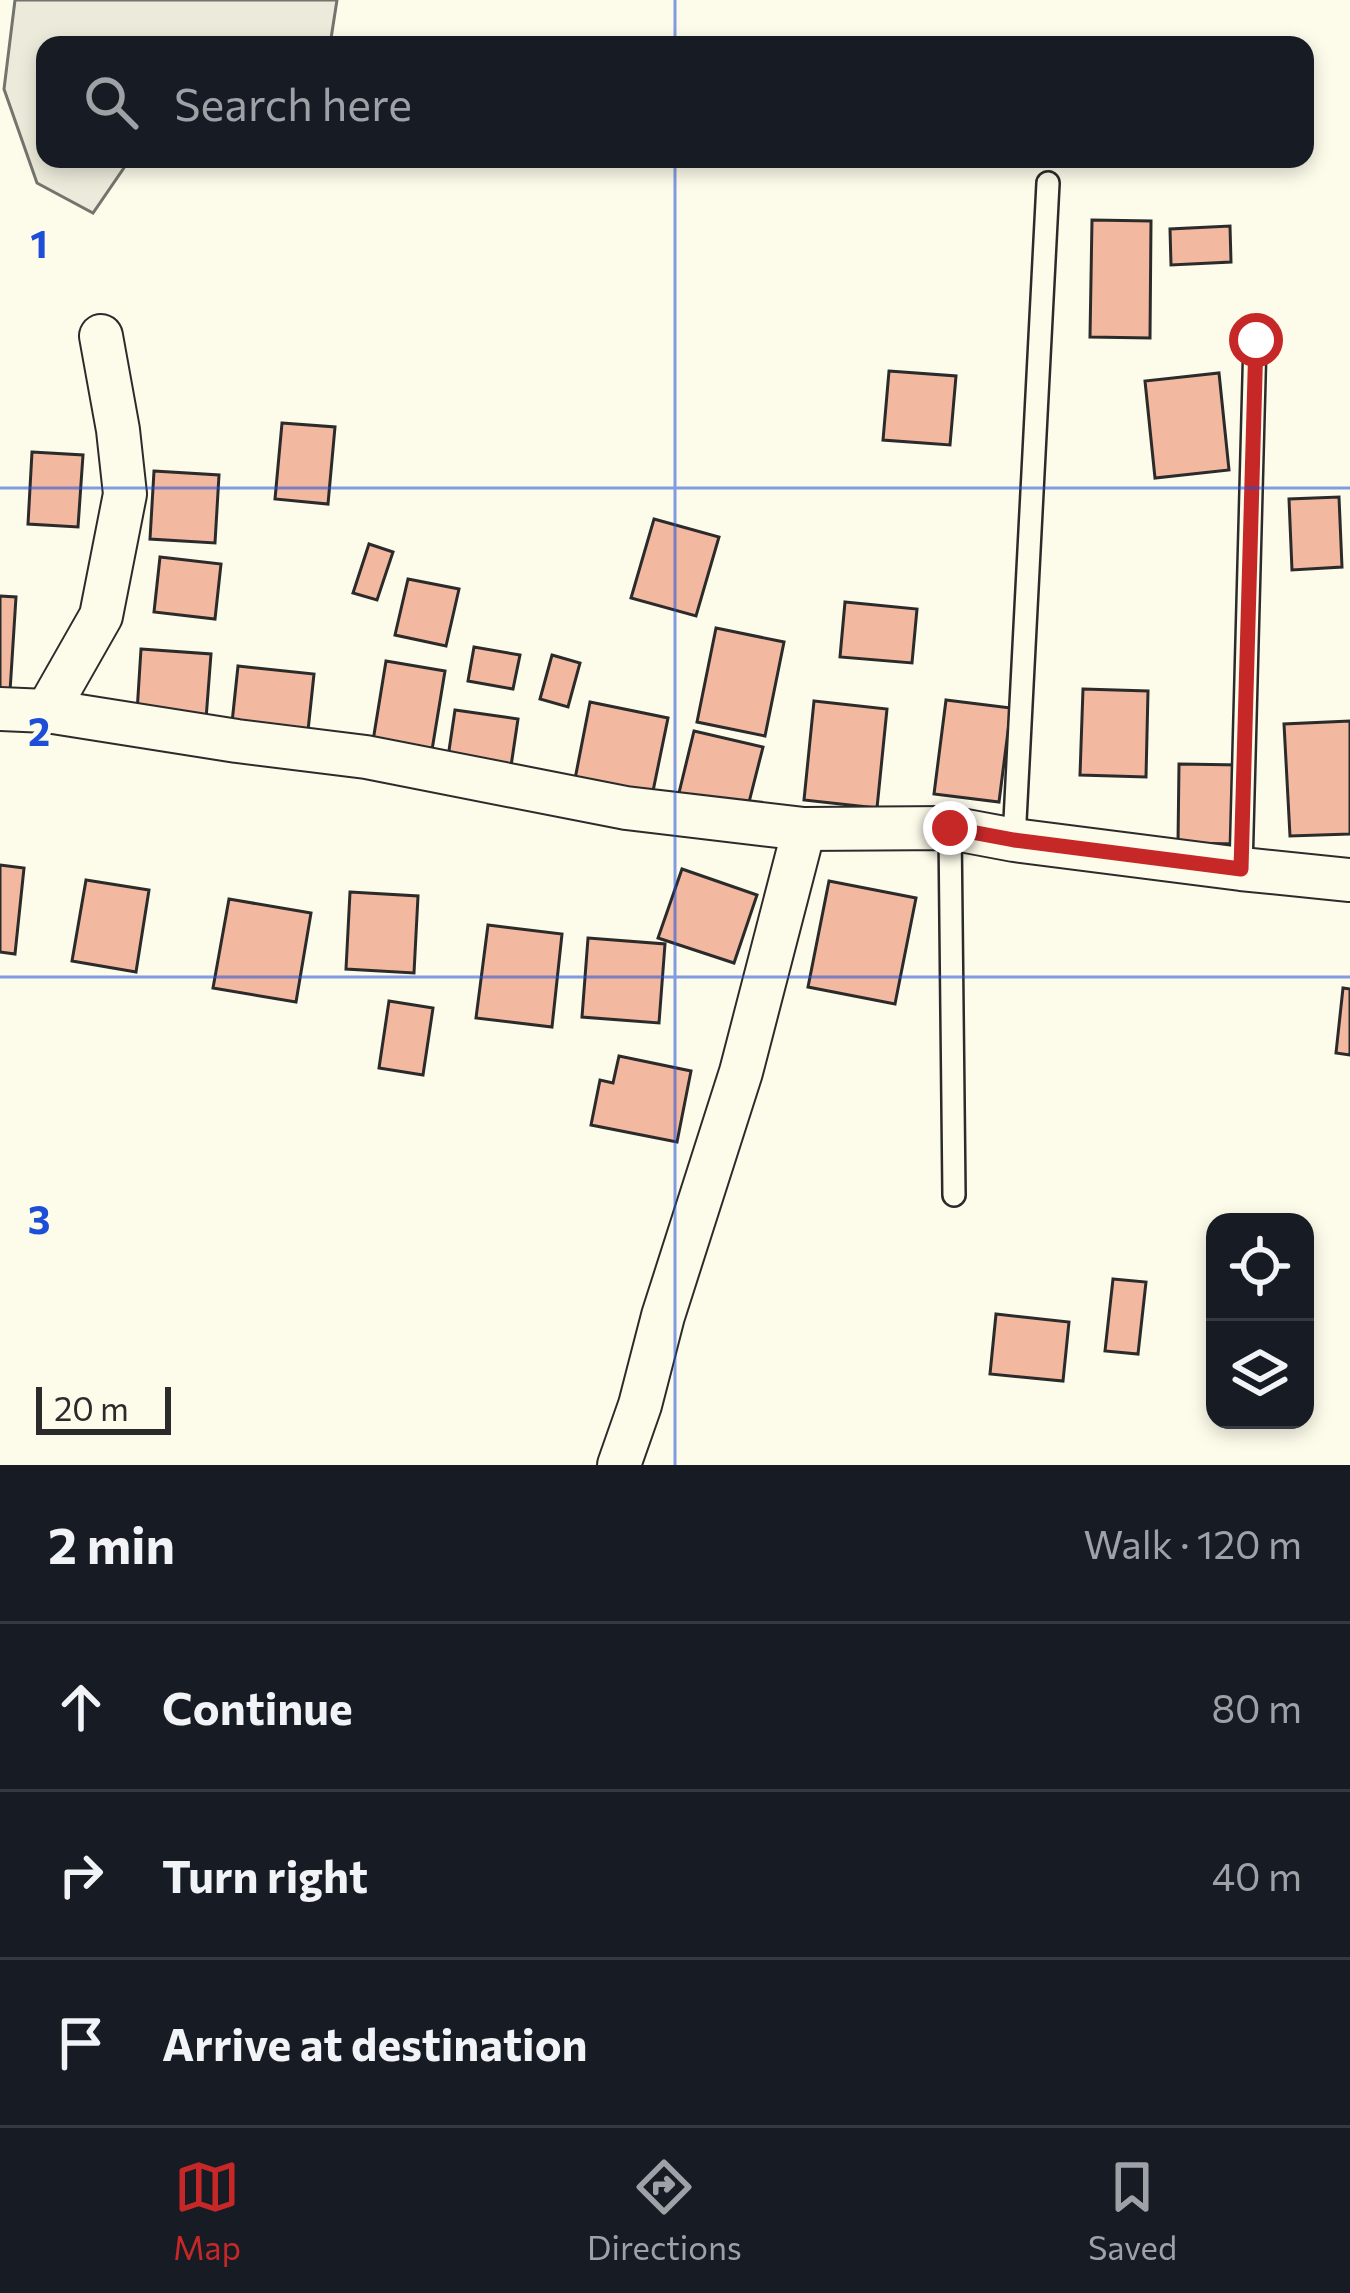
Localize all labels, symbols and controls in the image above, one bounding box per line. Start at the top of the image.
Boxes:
search box [36,36,1314,168]
icon: search [78,69,144,135]
text: Search here [174,75,412,130]
text: 1 [30,218,48,266]
route start [1229,313,1283,367]
text: 2 [28,706,50,754]
route end [923,801,977,855]
text: 3 [28,1194,50,1242]
map controls [1206,1213,1314,1429]
button: locate [1206,1213,1314,1321]
button: layers [1206,1321,1314,1429]
scale bar [36,1381,171,1434]
text: 20 m [54,1387,129,1428]
text: 2 min [48,1512,175,1575]
text: Walk · 120 m [1084,1519,1302,1567]
icon: ahead [48,1674,114,1740]
text: Continue [162,1679,353,1734]
text: 80 m [1211,1683,1302,1731]
icon: right [48,1842,114,1908]
text: Turn right [162,1847,368,1902]
text: 40 m [1212,1851,1302,1899]
icon: arrive [48,2010,114,2076]
text: Arrive at destination [162,2015,588,2070]
tab: Map [173,2154,241,2267]
tab: Directions [587,2154,742,2267]
tab: Saved [1088,2154,1177,2267]

